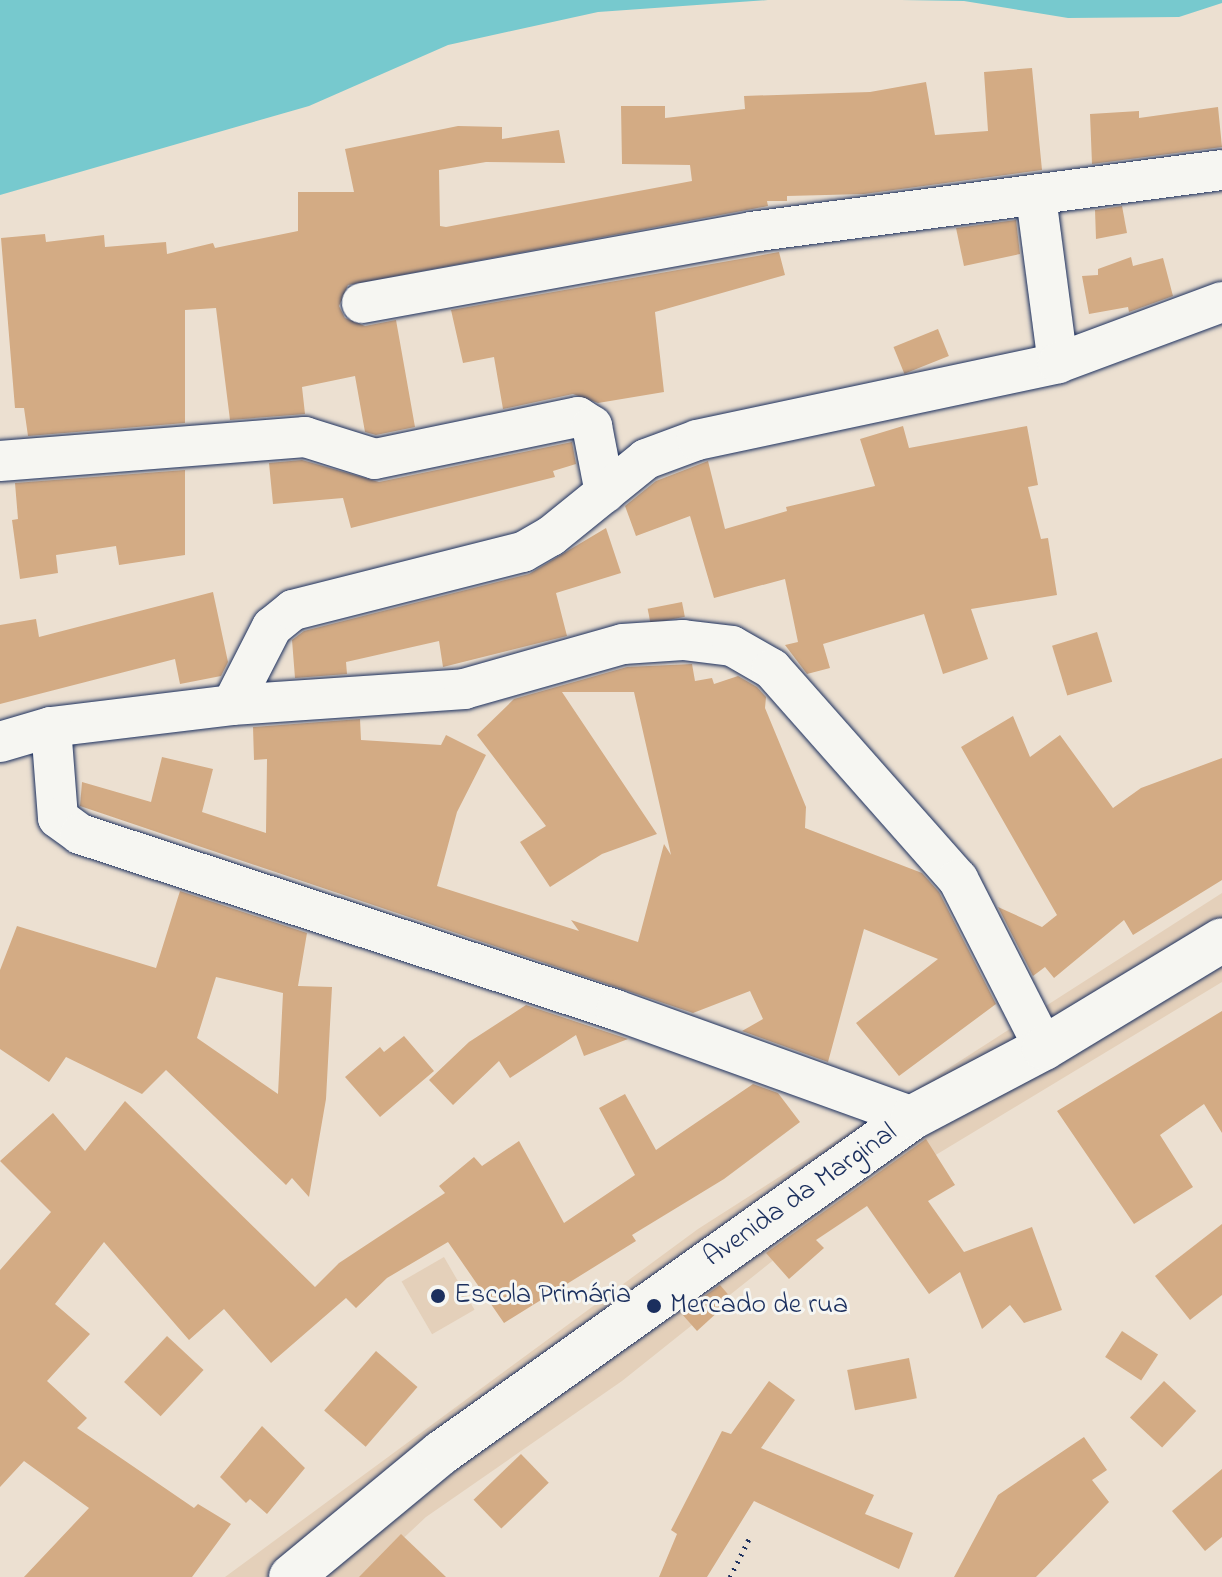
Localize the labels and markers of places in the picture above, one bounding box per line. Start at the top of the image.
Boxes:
place label: Escola Primária [454,1279,631,1313]
marker: Escola Primária [429,1287,447,1305]
place label: Mercado de rua [670,1289,848,1323]
marker: Mercado de rua [645,1297,663,1315]

